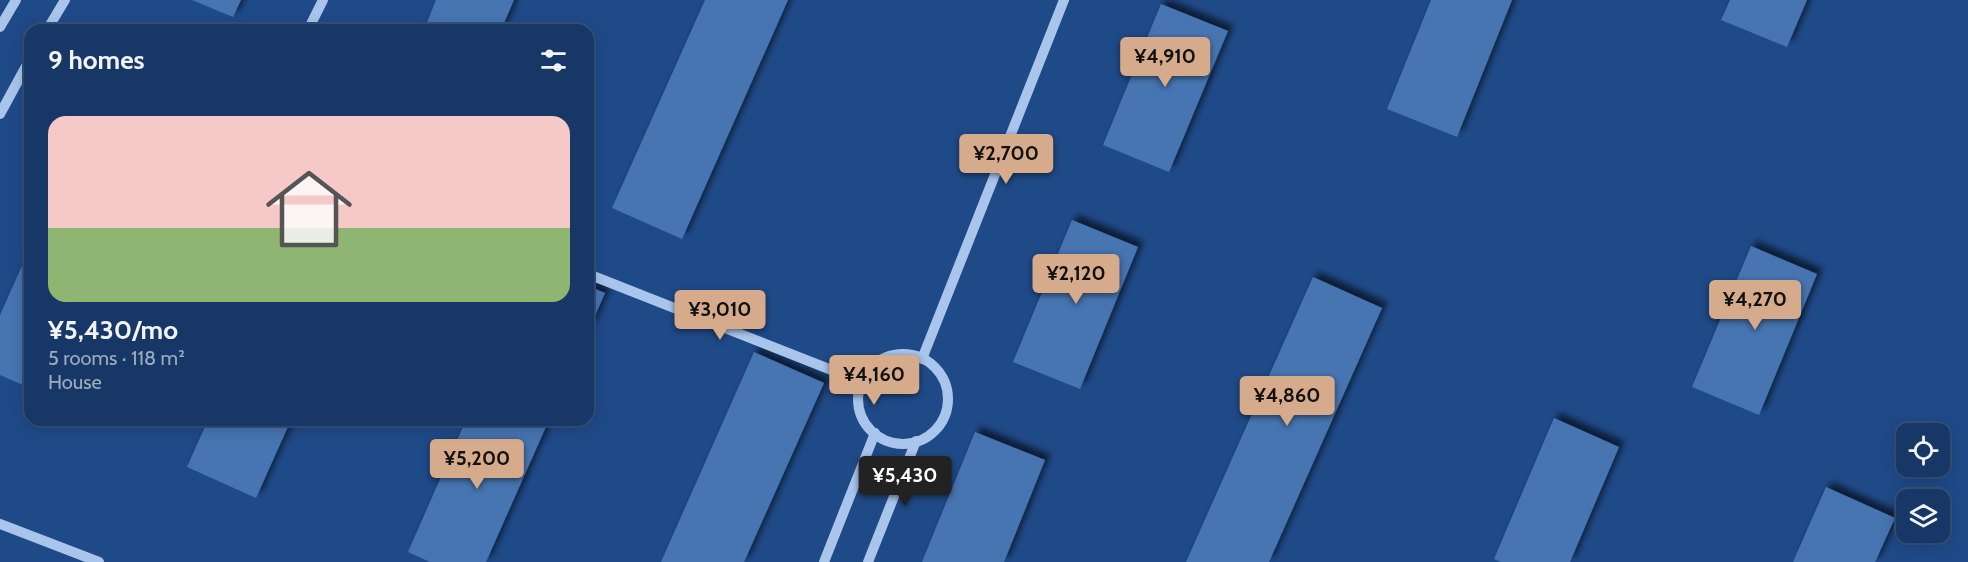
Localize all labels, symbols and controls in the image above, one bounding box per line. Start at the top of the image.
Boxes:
pin: ¥4,910 [1116,37,1214,88]
text: 9 homes [48,44,145,76]
icon: filters [537,44,570,77]
text: ¥4,910 [1134,44,1196,68]
pin: ¥2,700 [957,134,1055,185]
text: ¥2,700 [973,141,1039,165]
icon: home [255,155,363,263]
pin: ¥2,120 [1027,254,1125,305]
text: ¥2,120 [1046,261,1106,285]
pin: ¥4,270 [1706,280,1804,331]
text: ¥4,270 [1723,287,1787,311]
pin: ¥3,010 [671,290,769,341]
text: ¥3,010 [689,297,751,321]
text: ¥5,430/mo [48,314,178,346]
text: 5 rooms · 118 m² [48,346,185,370]
pin: ¥4,160 [825,355,923,406]
text: ¥4,160 [843,362,905,386]
text: House [48,370,102,394]
pin: ¥4,860 [1238,376,1336,427]
text: ¥4,860 [1254,383,1320,407]
map controls [1896,423,1950,543]
button: locate [1896,423,1950,477]
pin: ¥5,200 [428,439,526,490]
text: ¥5,200 [444,446,510,470]
pin: ¥5,430 [856,456,954,507]
text: ¥5,430 [873,463,937,487]
button: layers [1896,489,1950,543]

